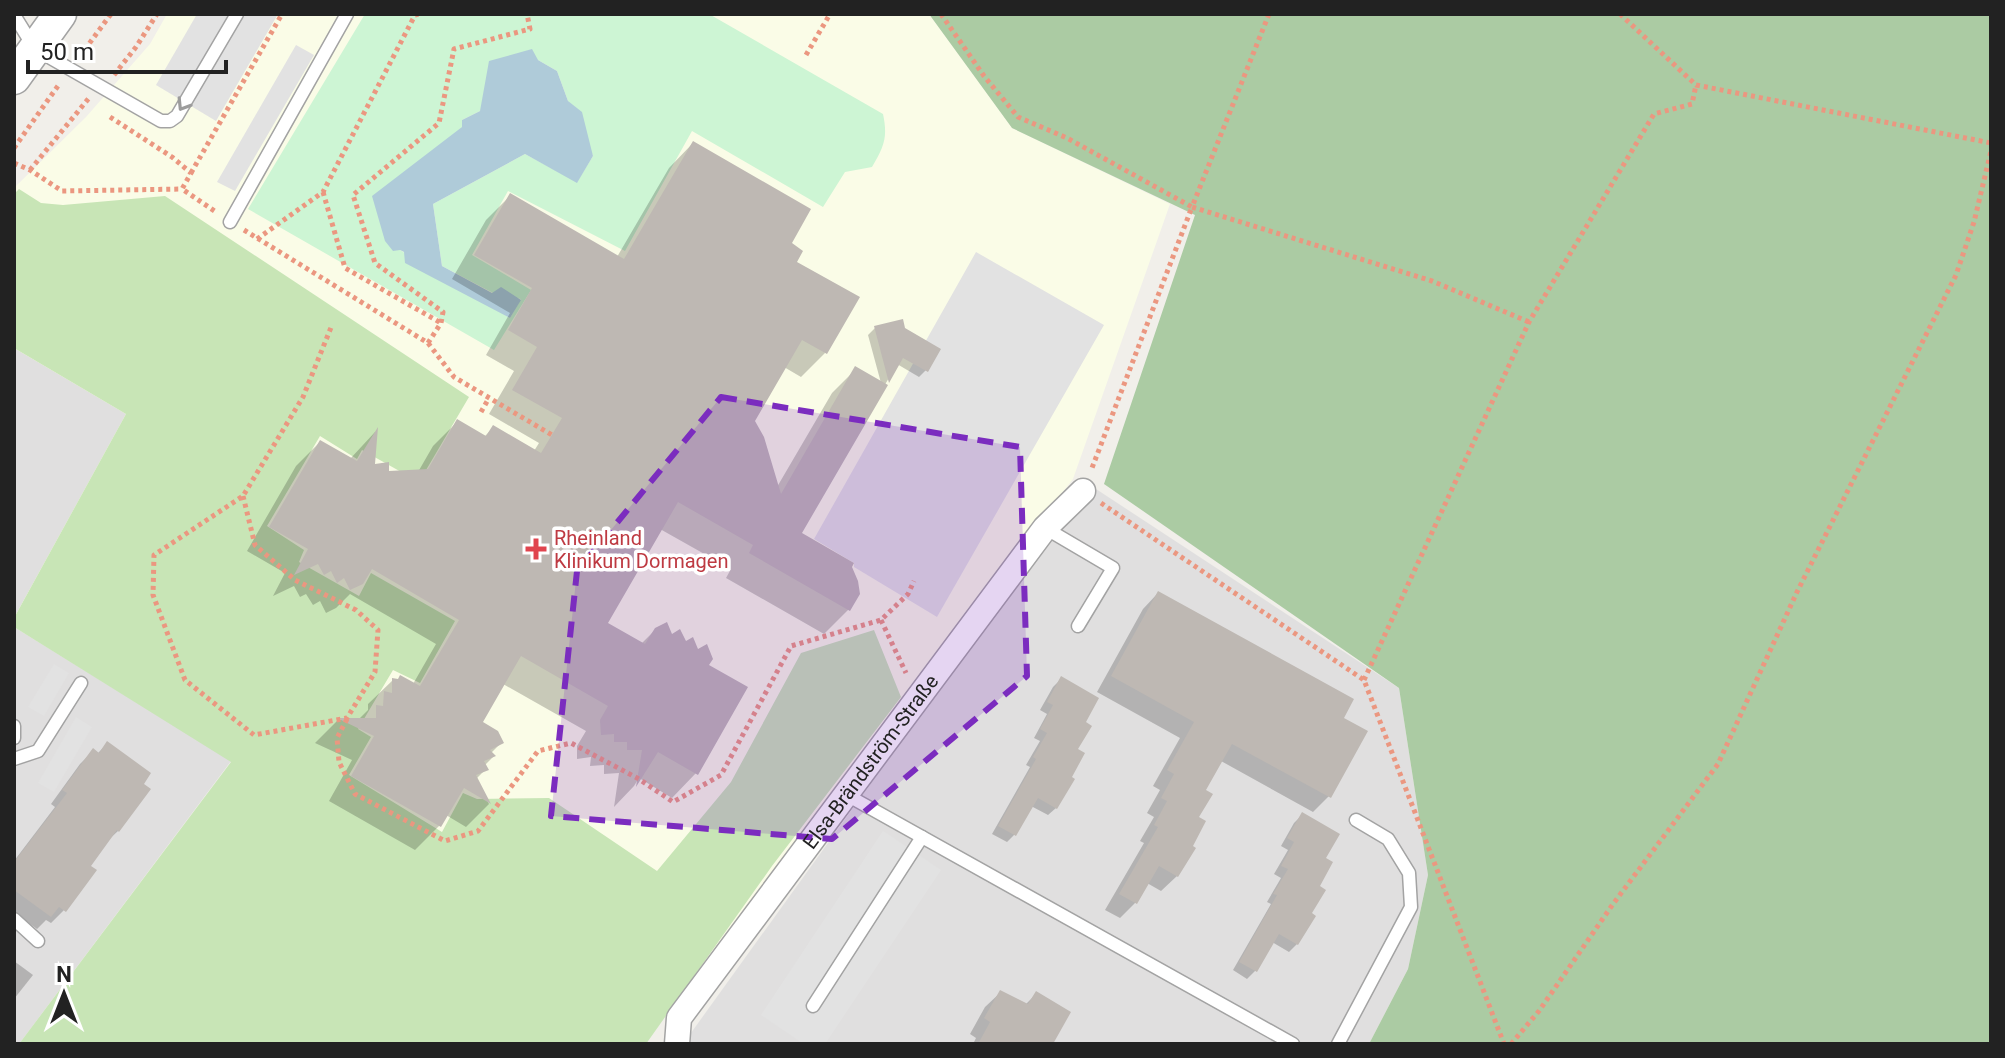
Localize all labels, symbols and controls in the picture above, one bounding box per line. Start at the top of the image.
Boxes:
scale bar [28,24,226,74]
text: 50 m [40,38,94,66]
one-way arrow [177,96,193,111]
place label: Rheinland Klinikum Dormagen [554,526,728,573]
marker: Rheinland Klinikum Dormagen [525,538,547,560]
street label: Elsa-Brändström-Straße [798,670,943,853]
north arrow [24,954,104,1034]
text: N [56,962,72,987]

